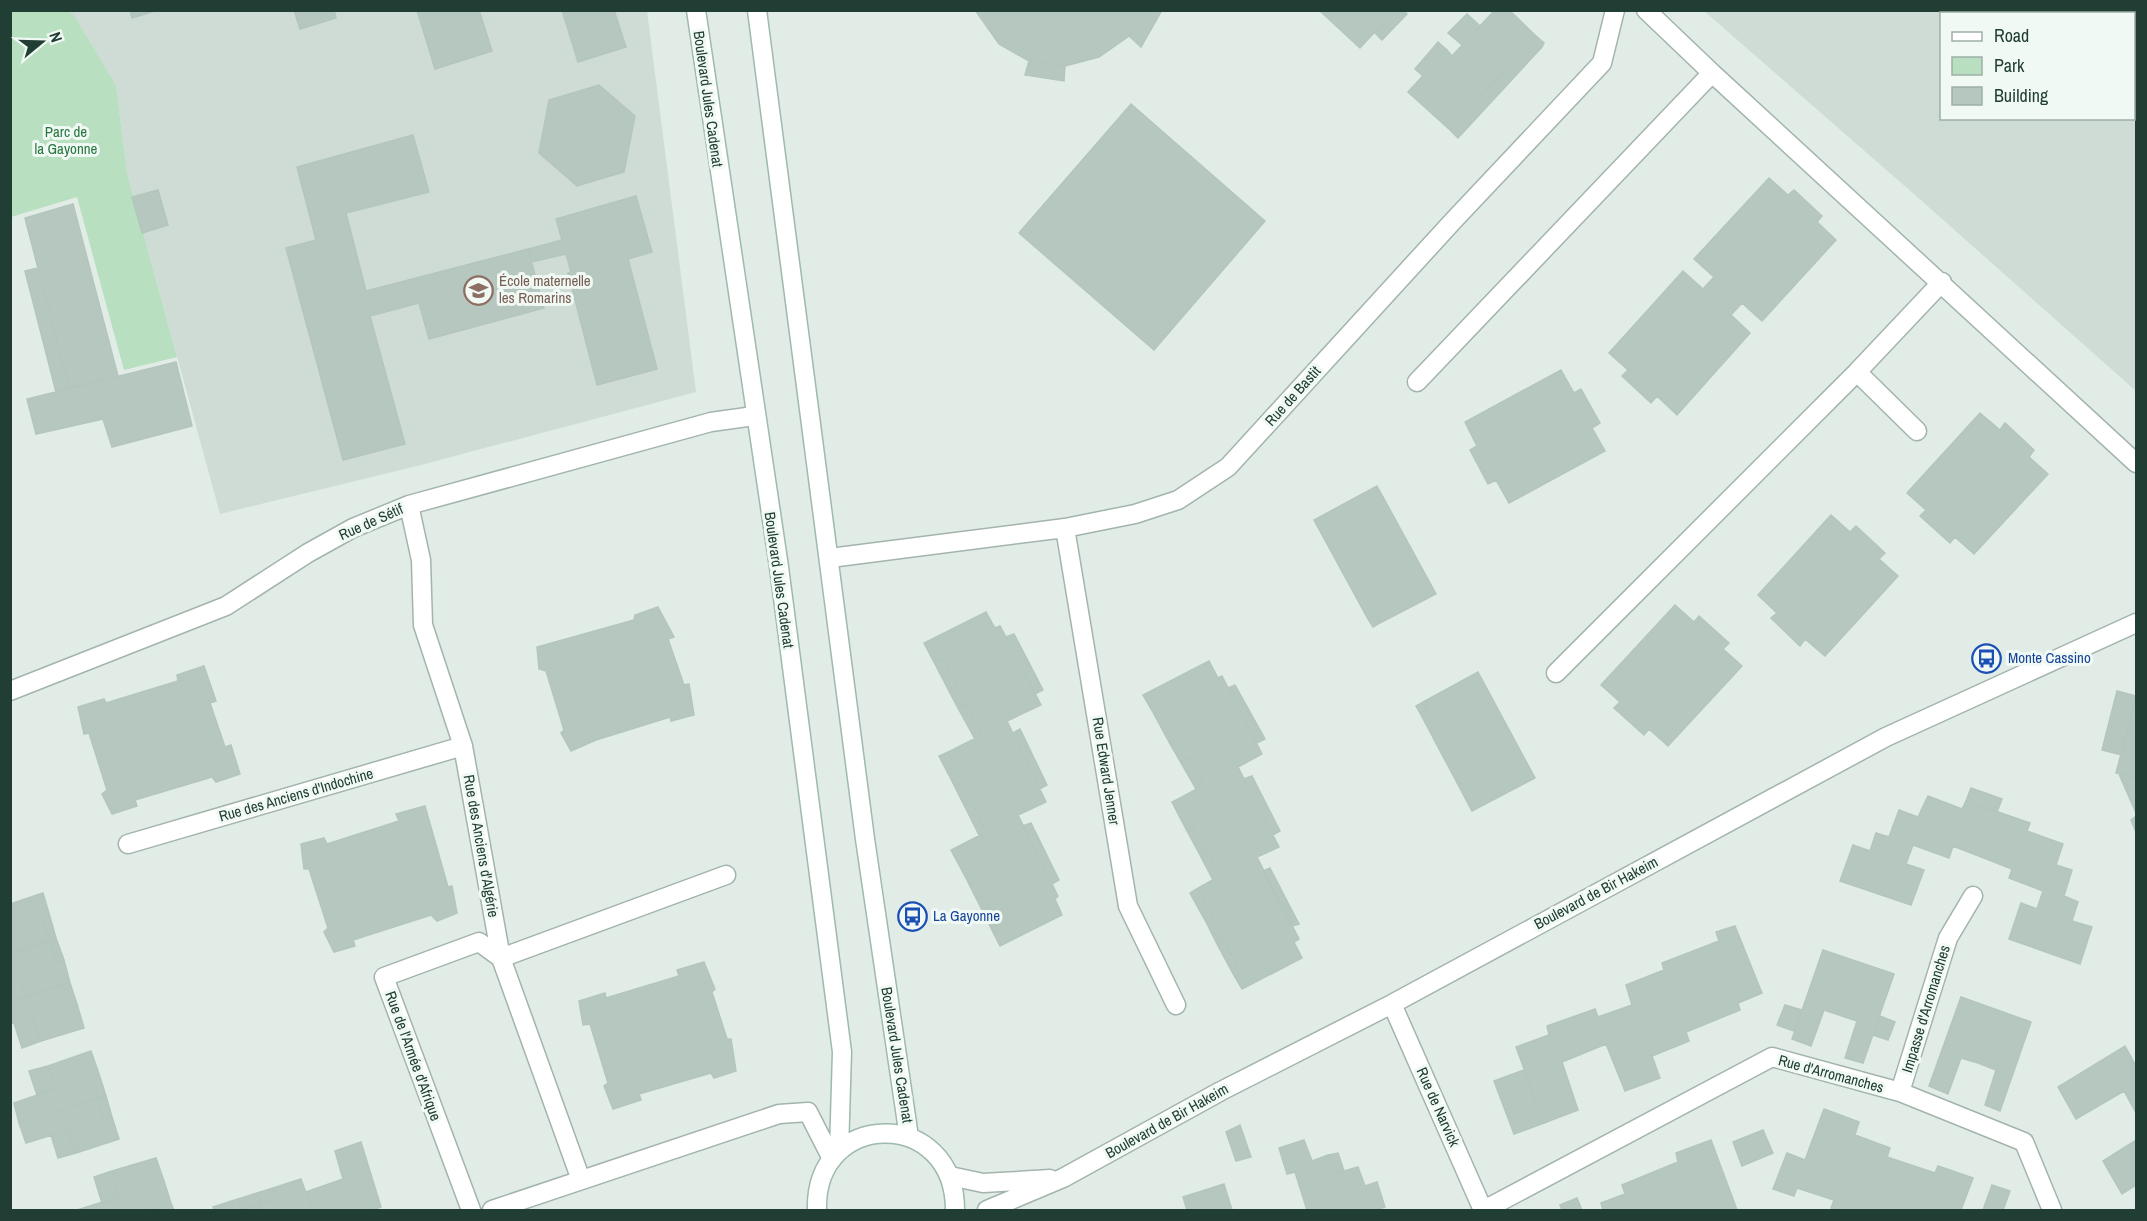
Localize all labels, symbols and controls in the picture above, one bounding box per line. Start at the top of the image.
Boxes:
north arrow [12,12,72,72]
legend [1940,12,2135,120]
text: Road [1994,23,2029,48]
text: N [44,29,68,45]
street label: Boulevard Jules Cadenat [689,29,729,169]
text: Park [1994,53,2025,78]
text: Building [1994,83,2049,108]
park label: Parc de la Gayonne [35,121,98,159]
place label: École maternelle les Romarins [499,270,591,308]
school or university icon: École maternelle les Romarins [462,274,494,306]
street label: Rue de Bastit [1260,361,1326,430]
street label: Rue de Sétif [335,498,407,545]
street label: Boulevard Jules Cadenat [760,510,800,650]
bus stop icon: Monte Cassino [1971,642,2003,674]
place label: Monte Cassino [2008,647,2091,668]
street label: Rue Edward Jenner [1088,716,1125,826]
street label: Rue des Anciens d'Indochine [216,762,376,827]
street label: Rue des Anciens d'Algérie [459,773,504,919]
street label: Boulevard de Bir Hakeim [1530,851,1661,934]
bus stop icon: La Gayonne [896,900,928,932]
place label: La Gayonne [933,905,1000,926]
street label: Impasse d'Arromanches [1896,943,1955,1075]
street label: Boulevard Jules Cadenat [876,985,919,1125]
street label: Rue de l'Armée d'Afrique [380,988,447,1124]
street label: Rue d'Arromanches [1776,1049,1886,1098]
street label: Rue de Narvick [1412,1064,1466,1151]
street label: Boulevard de Bir Hakeim [1102,1078,1232,1163]

